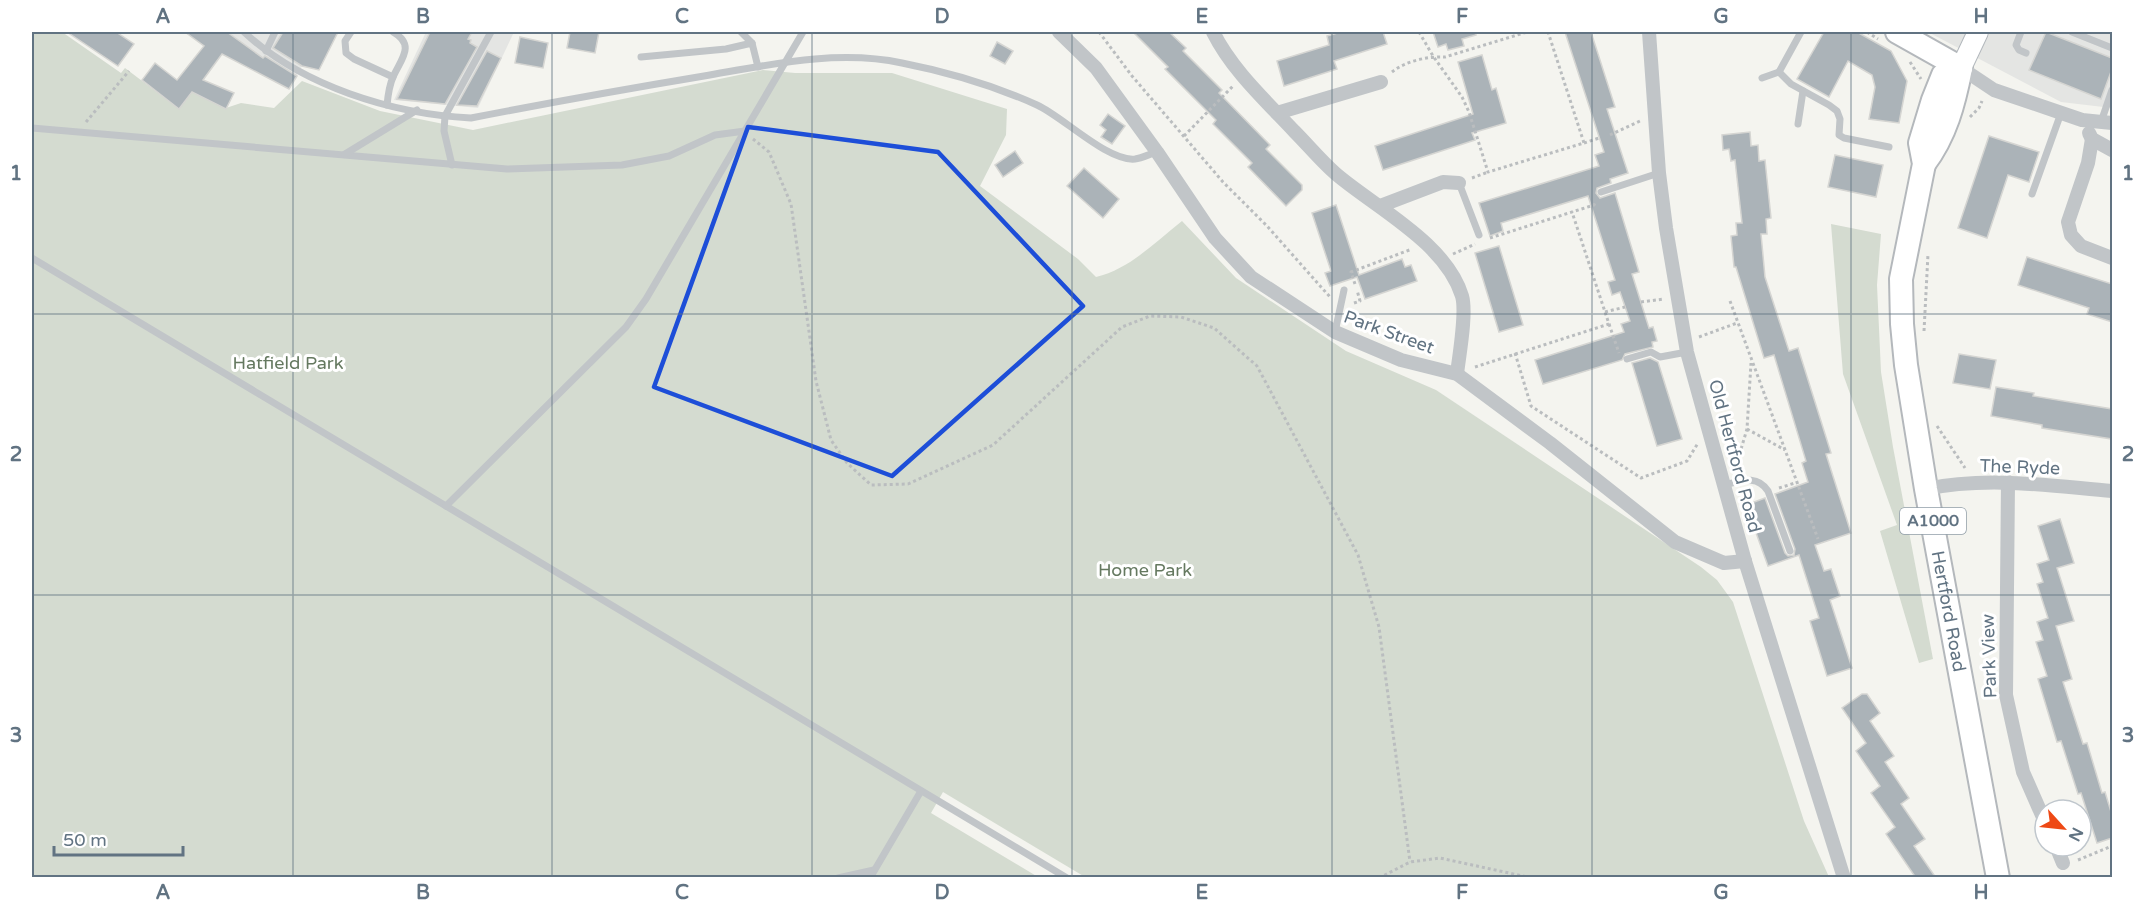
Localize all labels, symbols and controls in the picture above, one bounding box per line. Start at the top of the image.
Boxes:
text: A [156,5,171,29]
text: B [416,5,430,29]
text: C [675,5,689,29]
text: D [934,5,950,29]
text: E [1196,5,1209,29]
text: F [1456,5,1468,29]
text: G [1713,5,1729,29]
text: H [1973,5,1989,29]
text: 1 [10,162,22,186]
text: 1 [2122,162,2134,186]
street label: Park Street [1341,305,1437,359]
park label: Hatfield Park [233,352,344,374]
street label: Old Hertford Road [1704,377,1766,535]
text: 2 [10,443,22,467]
text: 2 [2122,443,2134,467]
street label: The Ryde [1979,455,2061,479]
road number: A1000 [1900,508,1966,534]
street label: Hertford Road [1927,549,1971,674]
park label: Home Park [1098,559,1192,581]
street label: Park View [1977,614,2001,698]
text: 3 [10,724,22,748]
text: 3 [2122,724,2134,748]
north arrow [2033,798,2093,858]
scale bar [54,819,183,857]
text: N [2064,824,2087,845]
text: 50 m [63,829,107,851]
text: A [156,881,171,905]
text: B [416,881,430,905]
text: C [675,881,689,905]
text: D [934,881,950,905]
text: E [1196,881,1209,905]
text: F [1456,881,1468,905]
text: G [1713,881,1729,905]
text: H [1973,881,1989,905]

